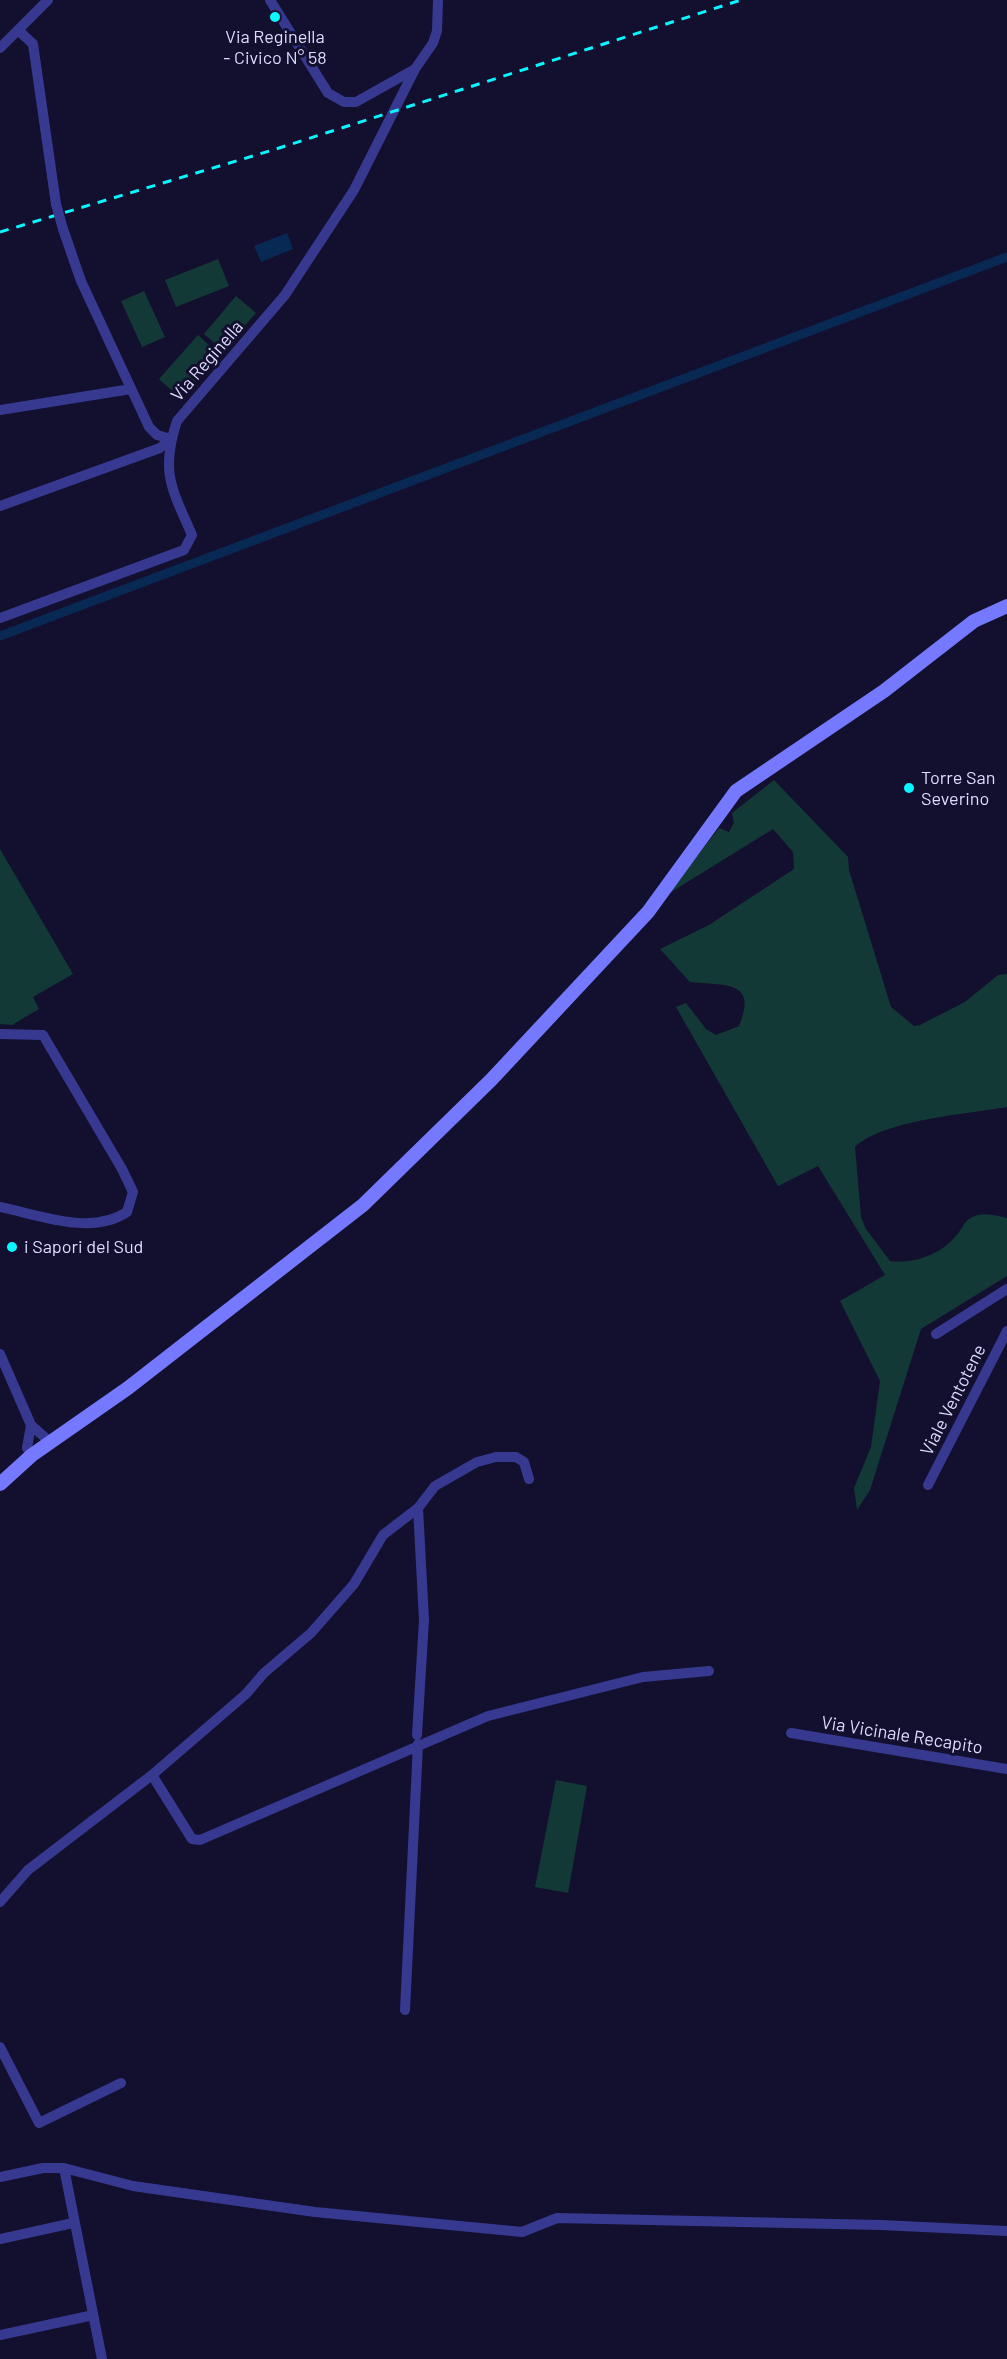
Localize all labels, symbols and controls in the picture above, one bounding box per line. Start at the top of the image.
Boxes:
marker: Via Reginella - Civico N° 58 [268,10,282,24]
place label: Via Reginella - Civico N° 58 [223,26,327,68]
street label: Via Reginella [166,316,248,406]
place label: Torre San Severino [921,767,995,810]
marker: Torre San Severino [902,781,916,795]
place label: i Sapori del Sud [24,1236,143,1258]
marker: i Sapori del Sud [5,1240,19,1254]
street label: Viale Ventotene [916,1341,990,1459]
street label: Via Vicinale Recapito [820,1712,984,1758]

